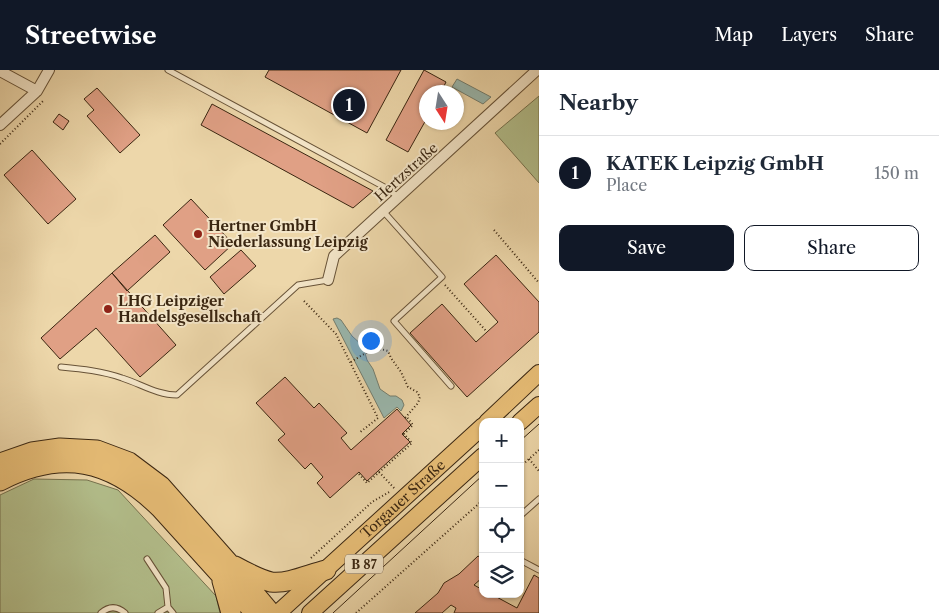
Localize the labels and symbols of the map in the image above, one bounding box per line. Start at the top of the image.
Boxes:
north arrow [419,85,464,130]
pin: 1 [333,86,365,124]
street label: Hertzstraße [371,139,442,205]
place label: Hertner GmbH Niederlassung Leipzig [208,217,369,251]
marker: Hertner GmbH Niederlassung Leipzig [192,228,204,240]
place label: LHG Leipziger Handelsgesellschaft [118,292,263,326]
marker: LHG Leipziger Handelsgesellschaft [102,303,114,315]
your location [358,328,384,354]
street label: Torgauer Straße [357,456,449,542]
road number: B 87 [345,554,383,574]

